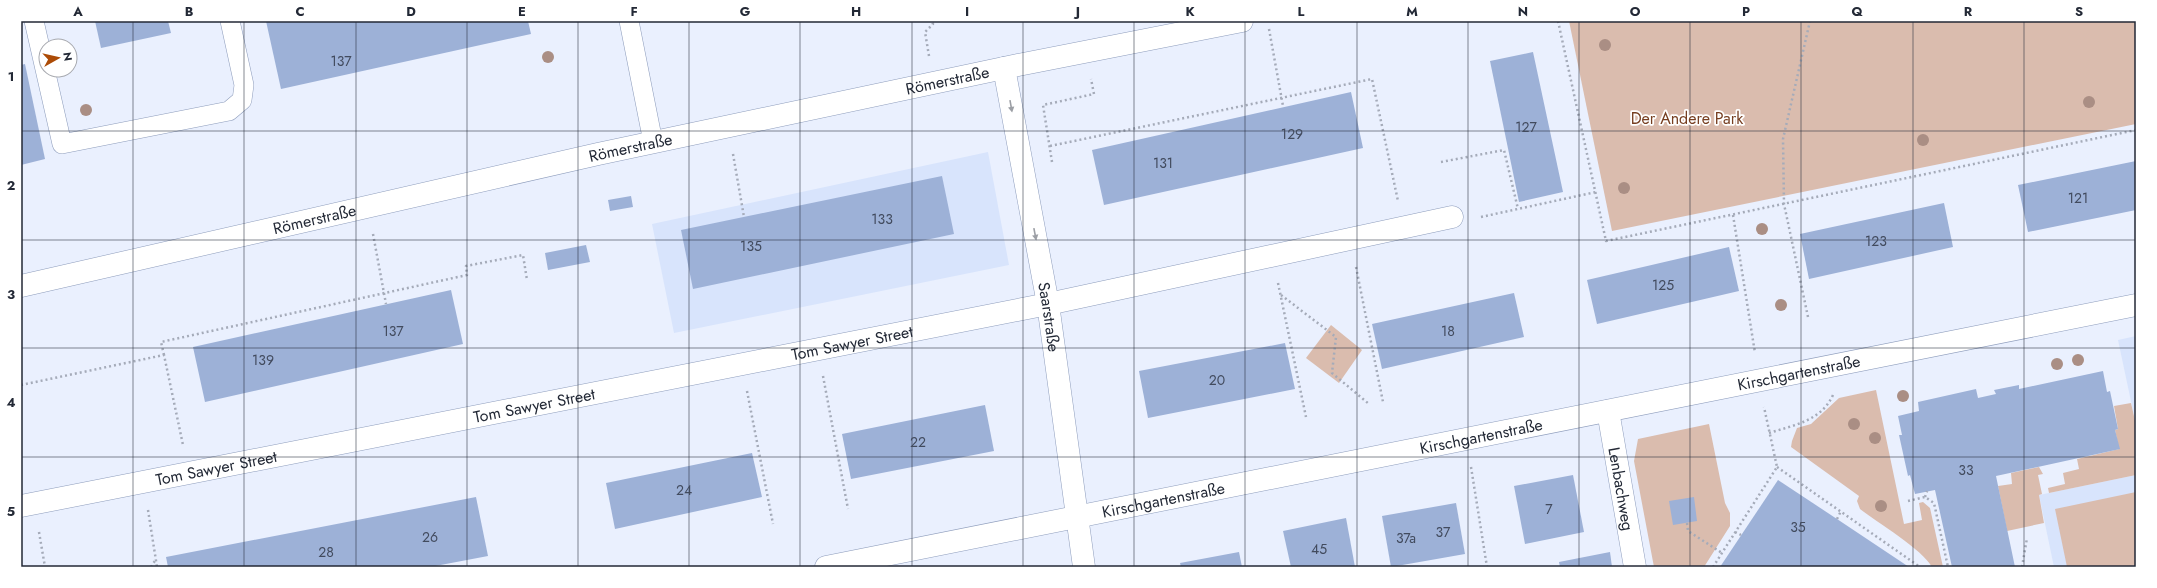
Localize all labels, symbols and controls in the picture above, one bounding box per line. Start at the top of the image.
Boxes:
text: A [72,2,83,21]
text: B [185,2,194,21]
text: C [295,2,305,21]
text: D [406,2,416,21]
text: E [518,2,526,21]
text: F [630,2,638,21]
text: G [740,2,751,21]
text: H [851,2,861,21]
text: I [965,2,969,21]
text: J [1073,2,1080,21]
text: K [1185,2,1195,21]
text: L [1298,2,1305,21]
text: M [1406,2,1418,21]
text: N [1518,2,1528,21]
text: O [1630,2,1641,21]
text: P [1742,2,1750,21]
text: Q [1851,2,1863,21]
text: R [1964,2,1973,21]
text: S [2075,2,2083,21]
north arrow [38,38,78,78]
text: N [59,51,76,62]
house number: 137 [330,51,352,71]
street label: Römerstraße [904,60,991,100]
text: 1 [8,67,14,86]
one-way arrow [1009,100,1015,113]
park label: Der Andere Park [1631,107,1744,130]
house number: 127 [1515,117,1537,137]
house number: 129 [1281,124,1303,144]
street label: Römerstraße [586,128,674,168]
house number: 131 [1153,153,1173,173]
text: 2 [7,176,15,195]
house number: 121 [2068,188,2088,208]
street label: Römerstraße [271,199,358,240]
house number: 133 [871,209,893,229]
one-way arrow [1032,228,1038,240]
house number: 123 [1865,231,1887,251]
house number: 135 [740,236,762,256]
house number: 125 [1652,275,1674,295]
street label: Saarstraße [1032,280,1065,353]
text: 3 [7,285,15,304]
street label: Tom Sawyer Street [789,320,915,366]
house number: 137 [382,321,404,341]
house number: 18 [1441,321,1455,341]
street label: Kirschgartenstraße [1735,349,1862,396]
house number: 139 [252,350,274,370]
house number: 20 [1209,370,1225,390]
street label: Tom Sawyer Street [472,382,597,429]
text: 4 [6,393,16,412]
street label: Kirschgartenstraße [1418,413,1545,460]
house number: 22 [910,432,926,452]
street label: Tom Sawyer Street [154,445,279,491]
street label: Lenbachweg [1602,445,1640,533]
house number: 33 [1958,460,1974,480]
street label: Kirschgartenstraße [1100,477,1227,524]
house number: 24 [676,480,692,500]
house number: 7 [1545,499,1553,519]
text: 5 [7,502,15,521]
house number: 35 [1790,517,1806,537]
house number: 37 [1436,522,1451,542]
house number: 26 [422,527,438,547]
house number: 37a [1396,528,1416,548]
house number: 45 [1311,539,1327,559]
house number: 28 [318,542,334,562]

